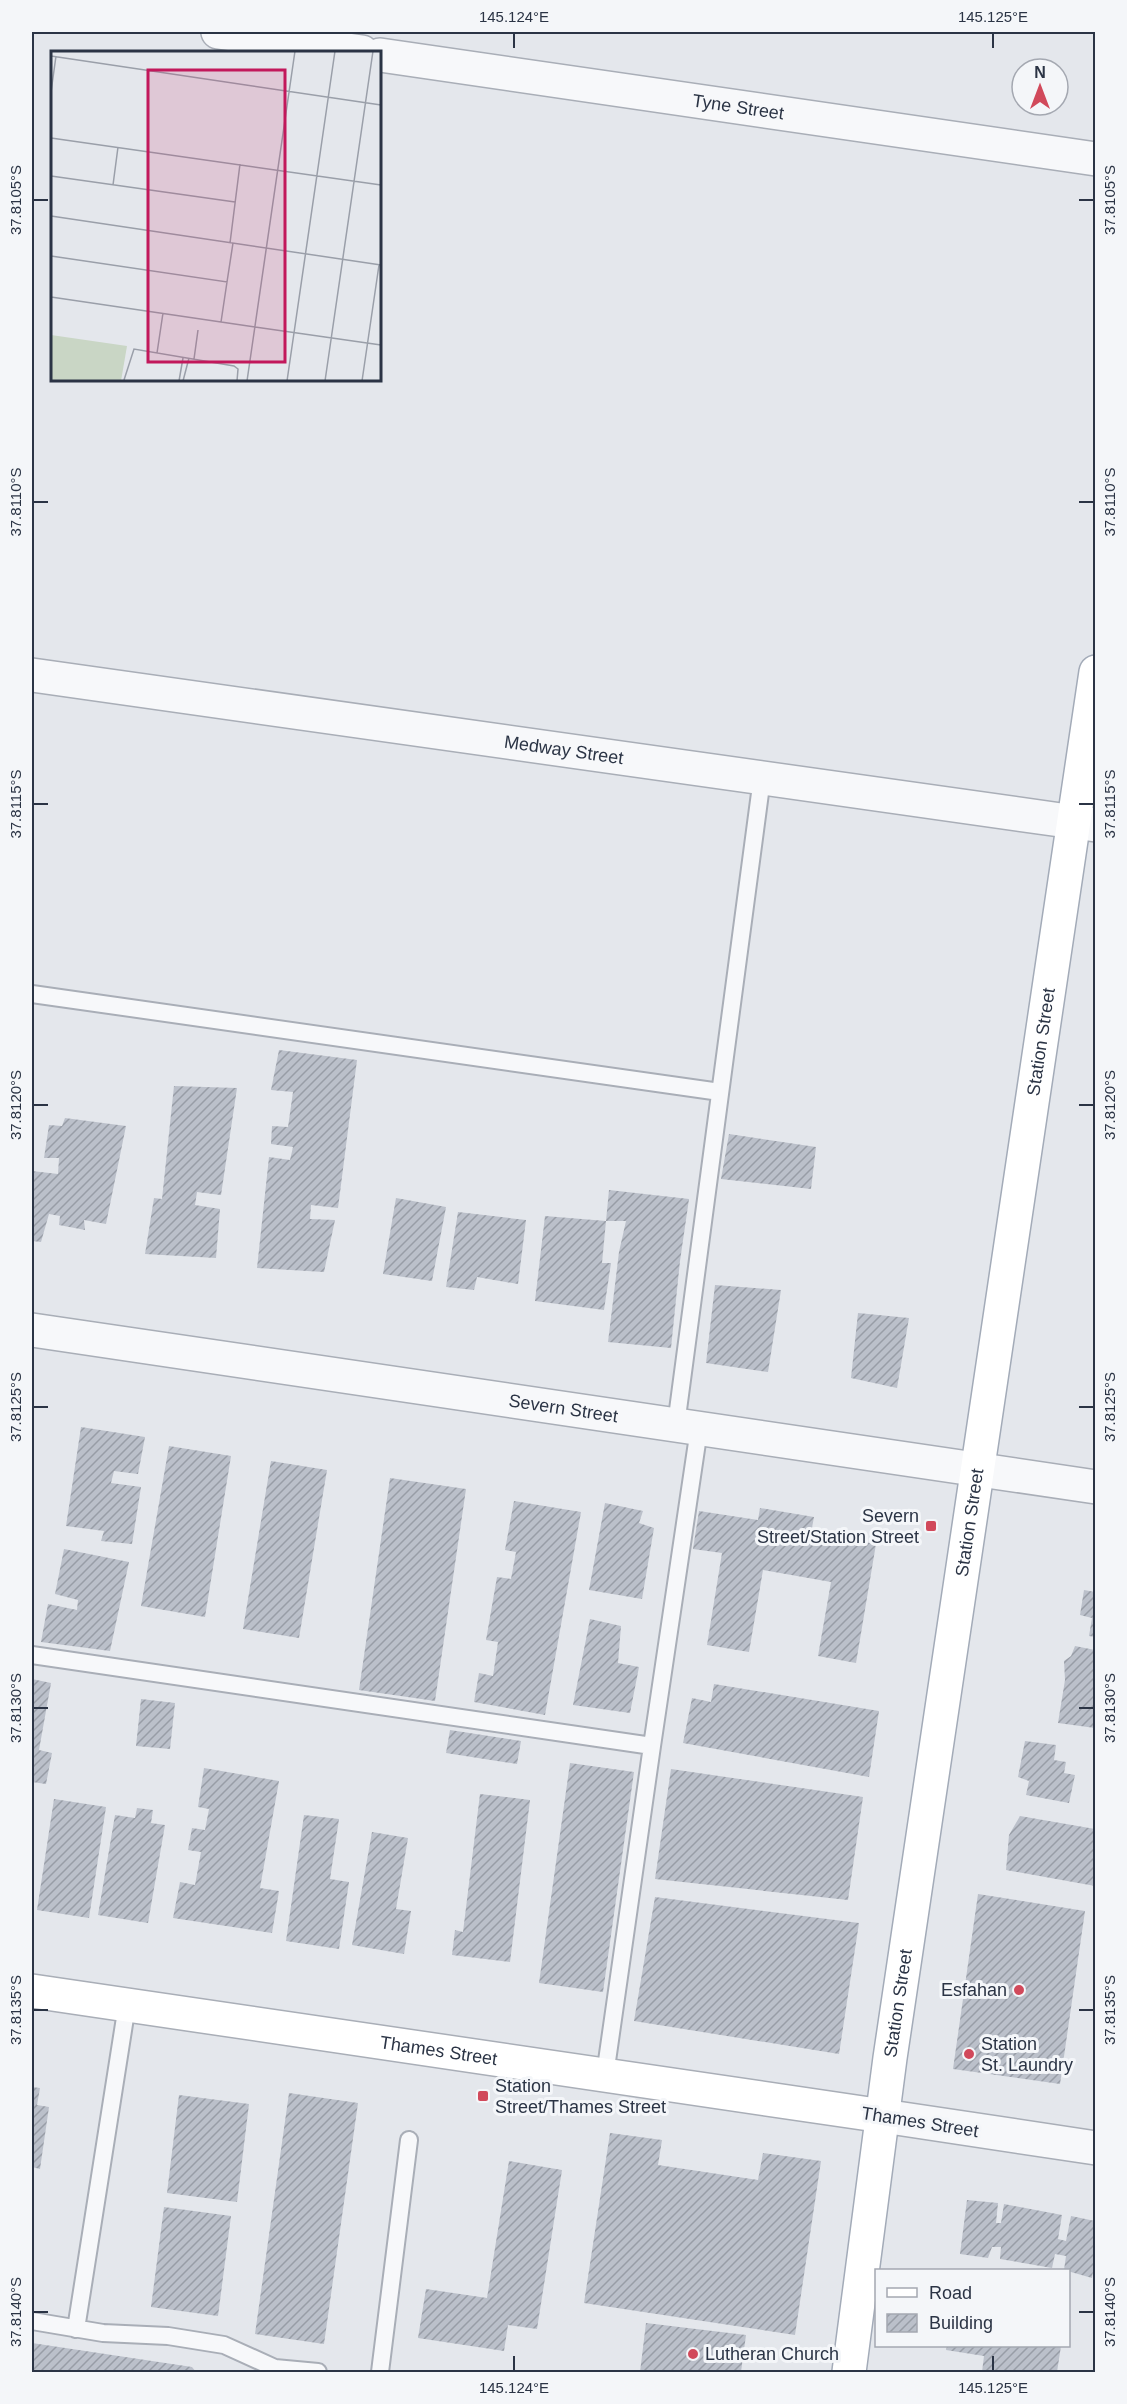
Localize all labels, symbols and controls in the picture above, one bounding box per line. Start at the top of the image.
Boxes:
text: 145.124°E [479,8,549,25]
text: 145.125°E [958,8,1028,25]
inset map [51,51,381,381]
north arrow [1010,57,1070,117]
text: N [1034,64,1046,81]
street label: Tyne Street [691,91,785,124]
text: 37.8105°S [7,165,24,235]
text: 37.8105°S [1101,165,1118,235]
text: 37.8110°S [7,467,24,537]
text: 37.8110°S [1101,467,1118,537]
street label: Medway Street [503,732,625,768]
text: 37.8115°S [7,769,24,839]
text: 37.8115°S [1101,769,1118,839]
street label: Station Street [1023,986,1059,1097]
text: 37.8120°S [7,1070,24,1140]
text: 37.8120°S [1101,1070,1118,1140]
text: 37.8125°S [7,1372,24,1442]
text: 37.8125°S [1101,1372,1118,1442]
street label: Severn Street [507,1390,619,1426]
street label: Station Street [952,1467,988,1578]
place label: Severn Street/Station Street [757,1506,919,1547]
marker: Severn Street/Station Street [924,1519,938,1533]
text: 37.8130°S [7,1673,24,1743]
text: 37.8130°S [1101,1673,1118,1743]
street label: Station Street [880,1948,916,2059]
text: 37.8135°S [7,1975,24,2045]
text: 37.8135°S [1101,1975,1118,2045]
place label: Esfahan [941,1980,1007,2000]
marker: Esfahan [1012,1983,1026,1997]
street label: Thames Street [379,2032,499,2069]
place label: Station St. Laundry [981,2034,1073,2075]
marker: Station St. Laundry [962,2047,976,2061]
place label: Station Street/Thames Street [495,2076,666,2117]
marker: Station Street/Thames Street [476,2089,490,2103]
street label: Thames Street [860,2103,980,2141]
legend [875,2269,1070,2347]
text: 37.8140°S [7,2277,24,2347]
text: 37.8140°S [1101,2277,1118,2347]
text: Road [929,2283,972,2303]
text: Building [929,2313,993,2333]
place label: Lutheran Church [705,2344,839,2364]
marker: Lutheran Church [686,2347,700,2361]
text: 145.124°E [479,2379,549,2396]
text: 145.125°E [958,2379,1028,2396]

